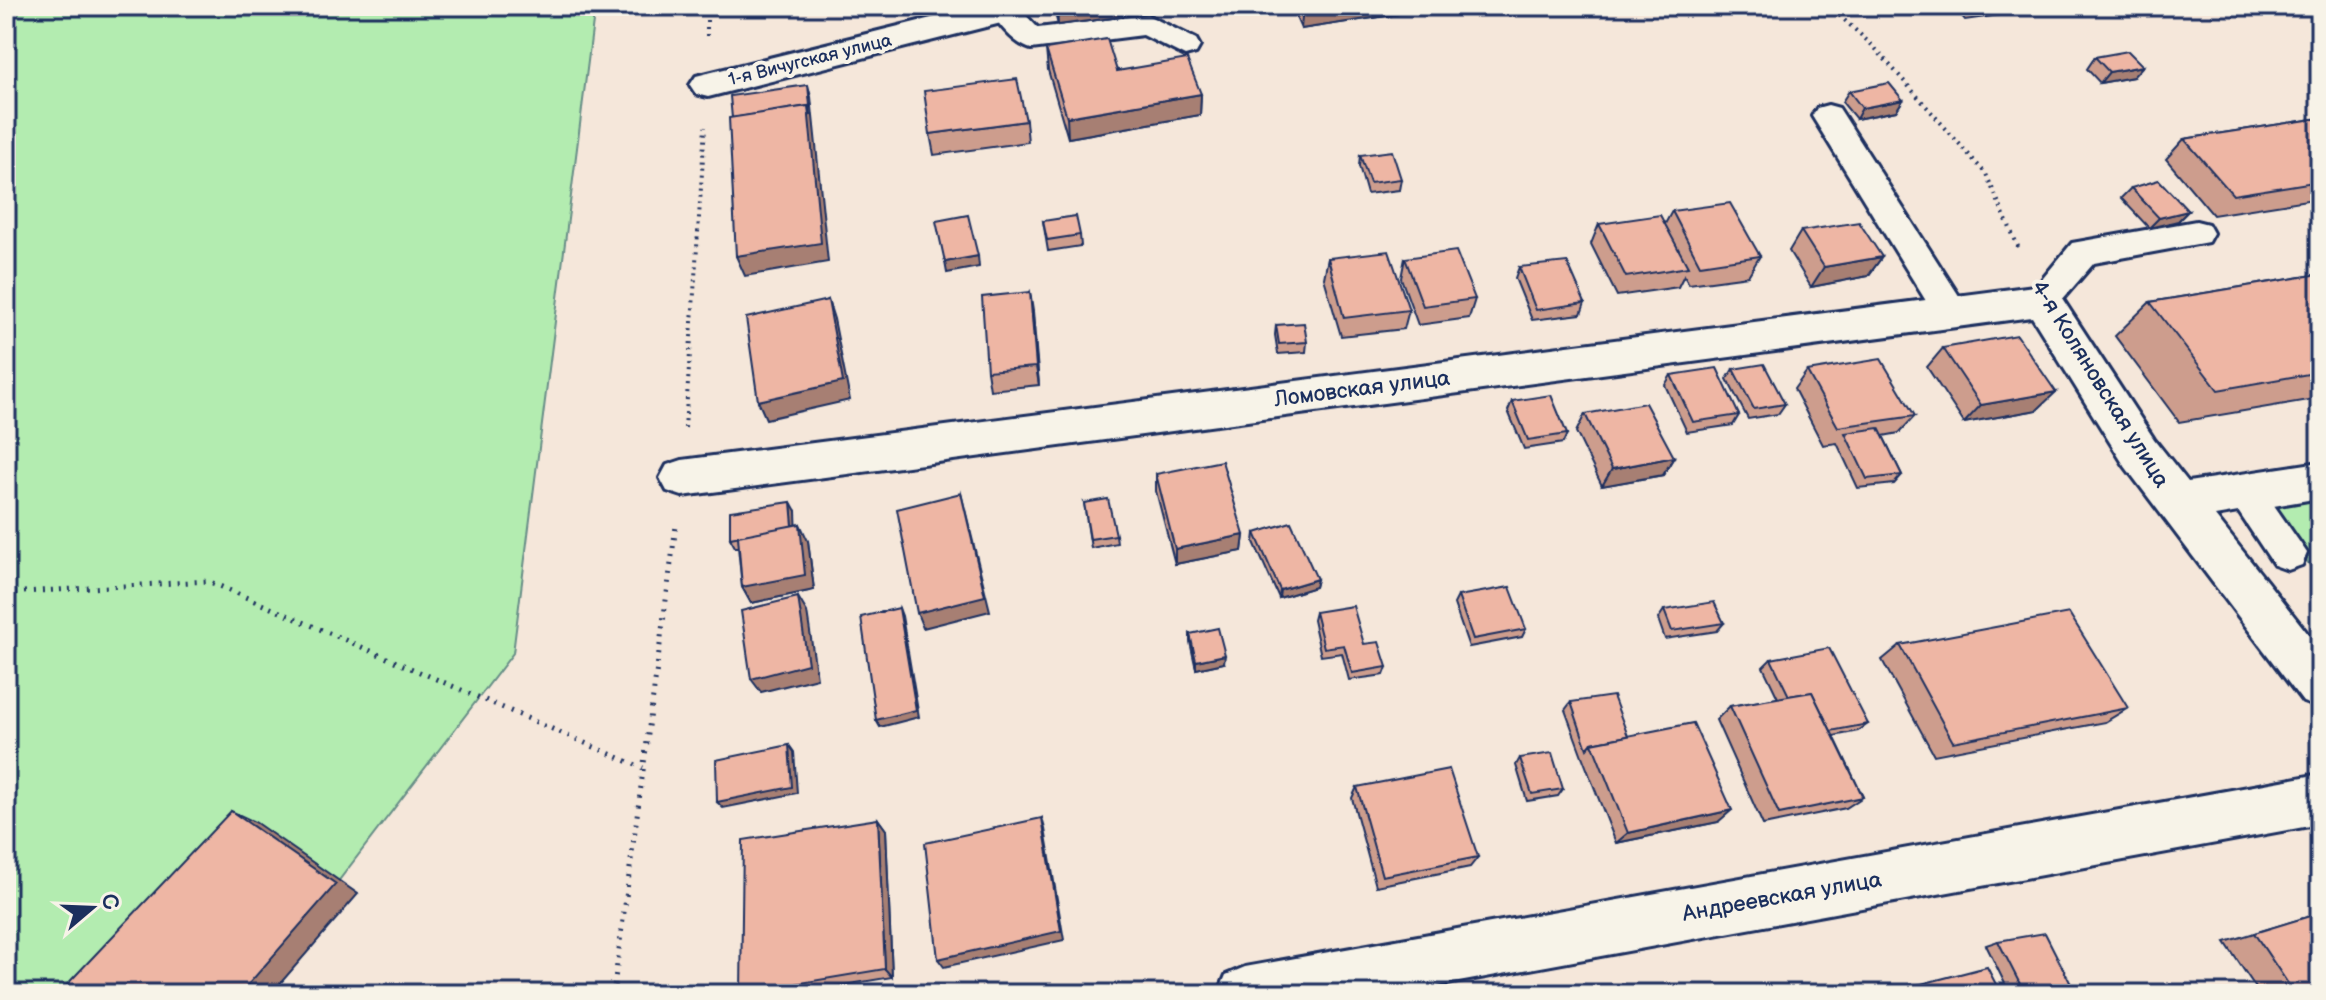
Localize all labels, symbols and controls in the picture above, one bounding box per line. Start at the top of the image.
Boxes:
street label: 1-я Вичугская улица [726,29,894,90]
street label: 4-я Коляновская улица [2025,275,2175,493]
street label: Ломовская улица [1271,365,1452,413]
street label: Андреевская улица [1679,866,1884,928]
north arrow [52,868,132,948]
text: С [94,890,125,914]

